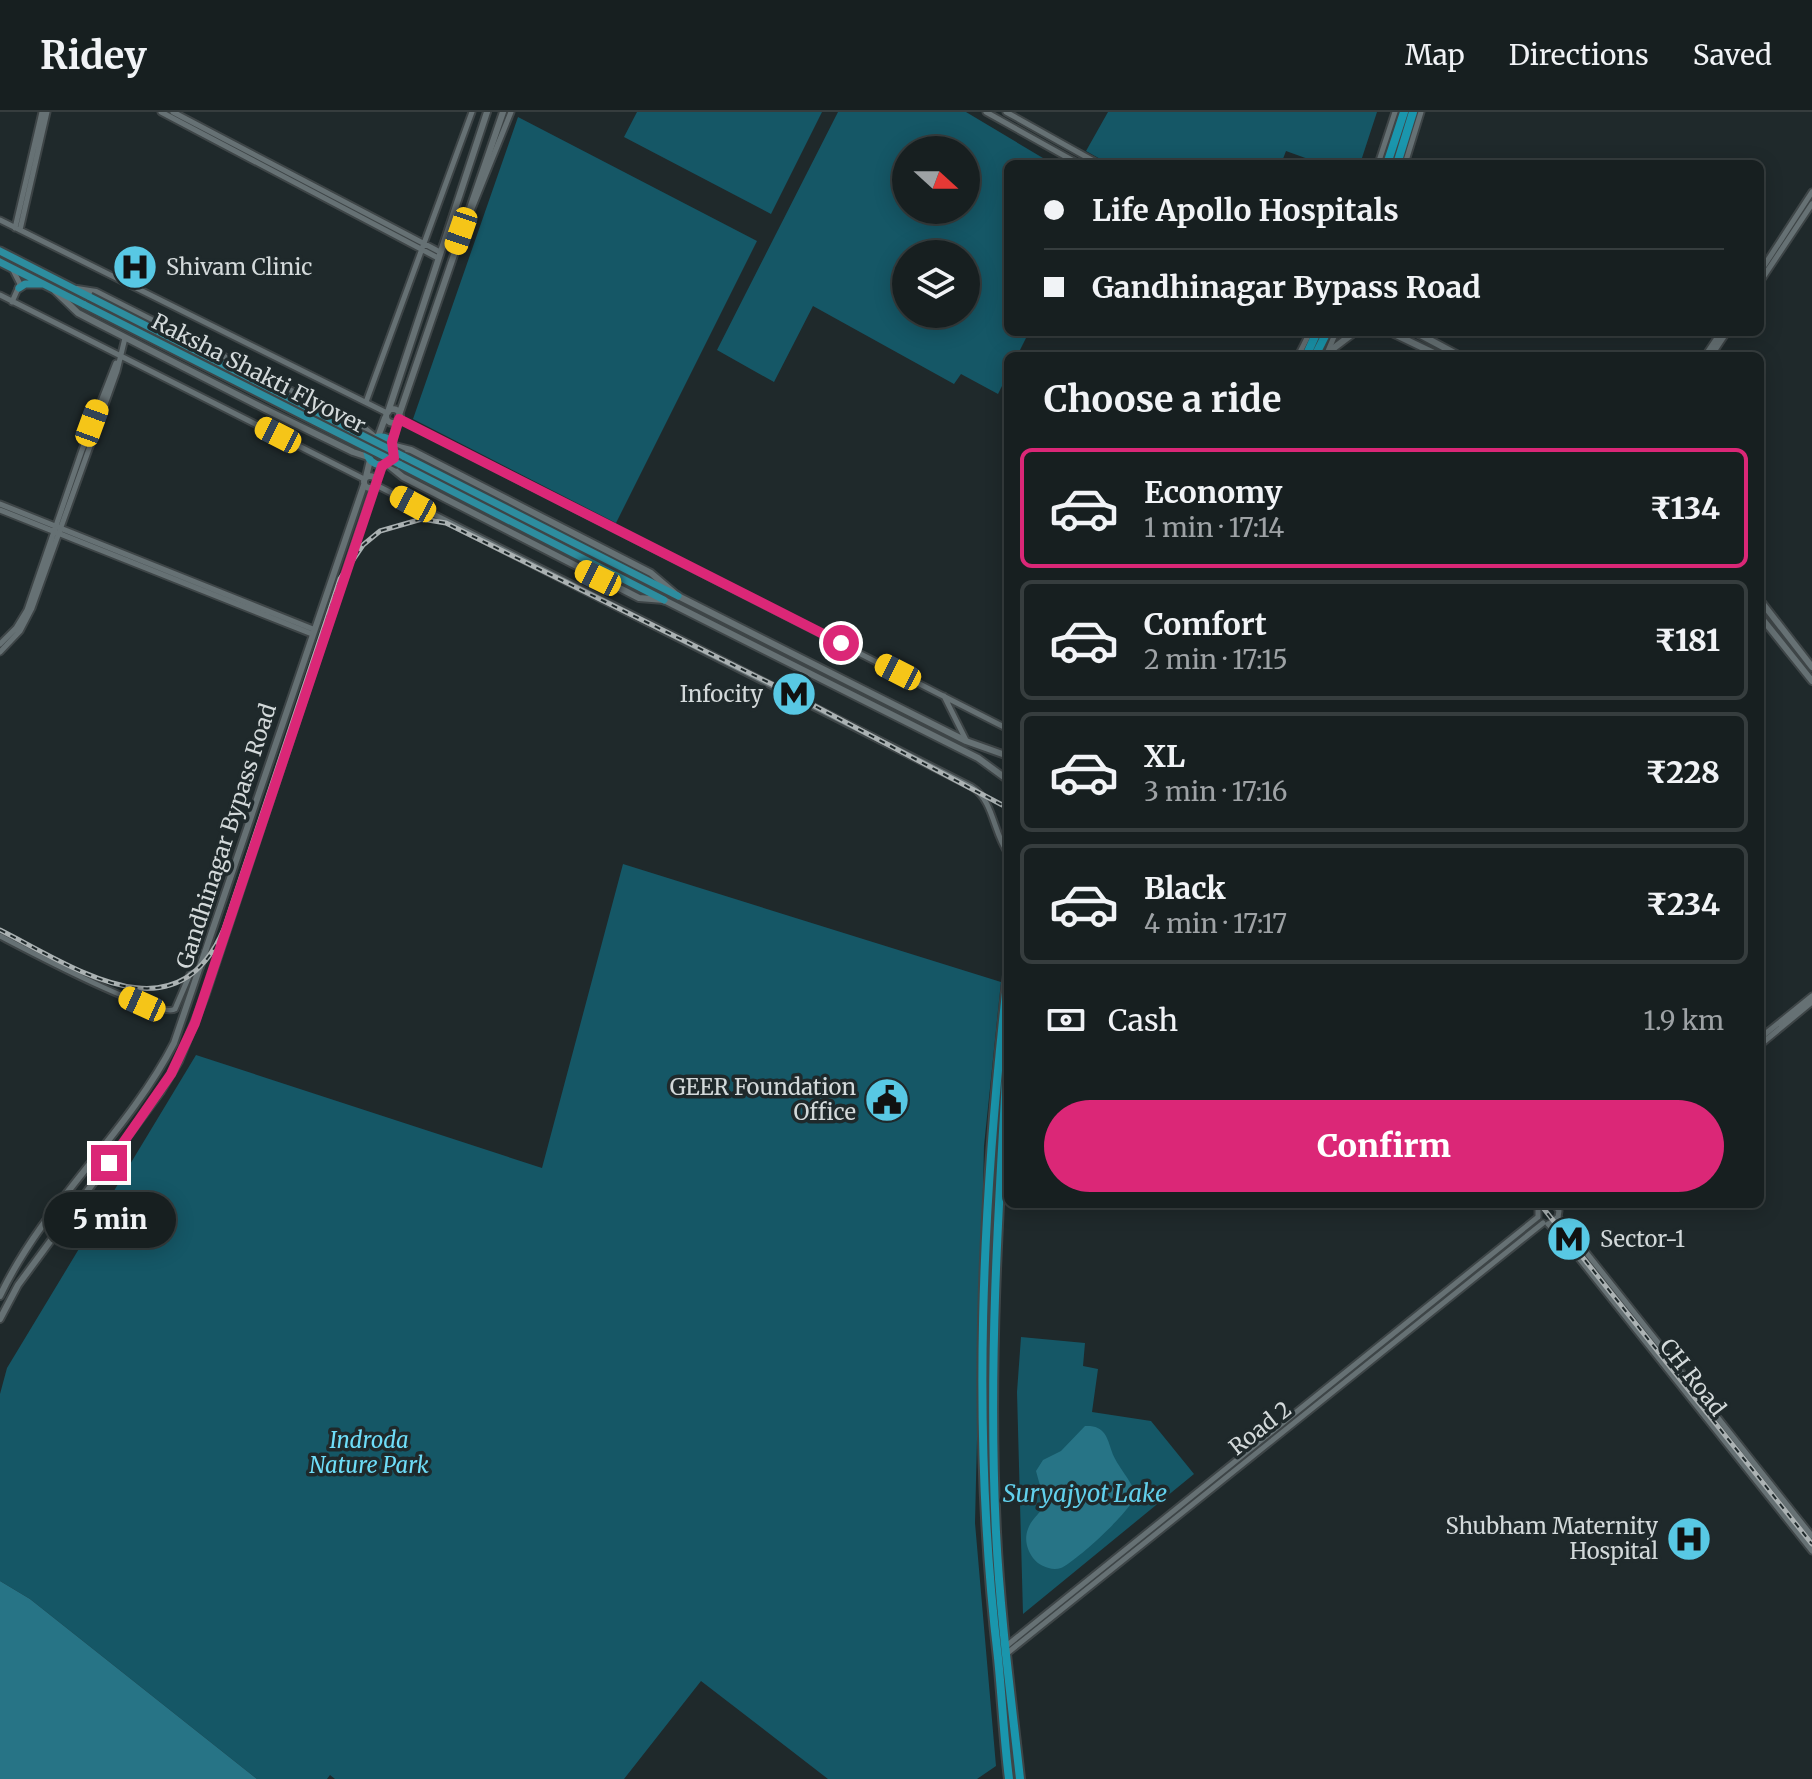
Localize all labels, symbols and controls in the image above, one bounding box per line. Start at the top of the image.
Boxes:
text: Ridey [40,32,147,79]
text: Map [1405,37,1465,73]
text: Directions [1509,37,1649,73]
text: Saved [1693,37,1772,73]
north arrow [892,136,980,224]
map controls [892,136,980,328]
text: Life Apollo Hospitals [1092,191,1399,229]
car [442,204,480,258]
button: layers [892,240,980,328]
hospital icon: Shivam Clinic [111,243,159,291]
place label: Shivam Clinic [166,253,312,281]
text: Gandhinagar Bypass Road [1092,268,1481,306]
street label: Raksha Shakti Flyover [147,307,371,439]
text: Choose a ride [1044,377,1281,422]
car [73,396,111,450]
car [251,413,305,457]
icon: car [1048,472,1120,544]
text: Economy [1144,473,1282,511]
car [386,482,440,526]
text: ₹134 [1650,489,1720,527]
text: 1 min · 17:14 [1144,511,1284,544]
car [571,557,625,599]
icon: car [1048,604,1120,676]
text: Comfort [1144,605,1267,643]
text: ₹181 [1654,621,1720,659]
route start [823,625,859,661]
text: 2 min · 17:15 [1144,643,1288,676]
car [871,650,925,694]
metro station icon: Infocity [770,670,818,718]
place label: Infocity [680,680,763,708]
street label: Gandhinagar Bypass Road [170,700,282,972]
icon: car [1048,736,1120,808]
text: XL [1144,737,1185,775]
text: ₹228 [1645,753,1720,791]
text: 3 min · 17:16 [1144,775,1287,808]
icon: car [1048,868,1120,940]
text: Black [1144,869,1226,907]
text: ₹234 [1646,885,1720,923]
text: 4 min · 17:17 [1144,907,1287,940]
car [115,983,169,1025]
icon: cash [1044,998,1088,1042]
text: Cash [1108,1001,1178,1039]
text: 1.9 km [1643,1004,1724,1037]
place label: GEER Foundation Office [670,1073,856,1126]
public building icon: GEER Foundation Office [863,1076,911,1124]
button: Confirm [1044,1100,1724,1192]
route end [91,1145,127,1181]
callout: 5 min [43,1191,175,1247]
text: 5 min [73,1203,147,1236]
metro station icon: Sector-1 [1545,1215,1593,1263]
place label: Sector-1 [1600,1225,1685,1253]
street label: CH Road [1654,1333,1732,1421]
street label: Road 2 [1223,1395,1297,1461]
park label: Indroda Nature Park [309,1426,429,1479]
water label: Suryajyot Lake [1003,1478,1167,1509]
place label: Shubham Maternity Hospital [1446,1512,1658,1565]
hospital icon: Shubham Maternity Hospital [1665,1515,1713,1563]

